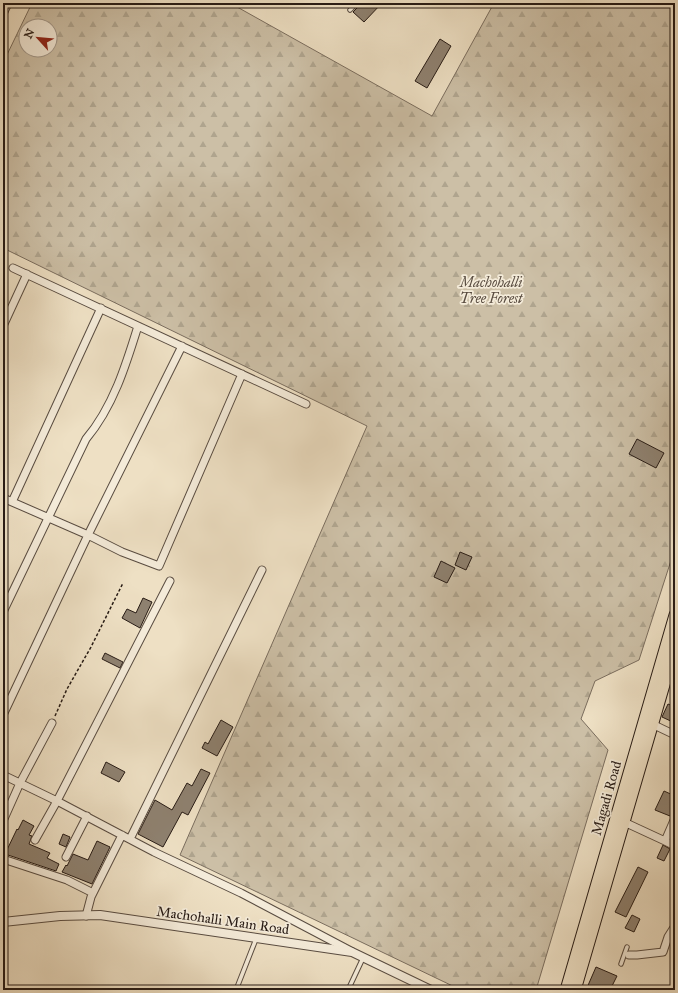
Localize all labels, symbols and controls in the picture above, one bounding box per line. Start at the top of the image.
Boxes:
north arrow [18,18,58,58]
text: N [22,26,38,41]
park label: Machohalli Tree Forest [458,274,524,307]
street label: Magadi Road [588,759,625,837]
street label: Machohalli Main Road [155,903,290,938]

